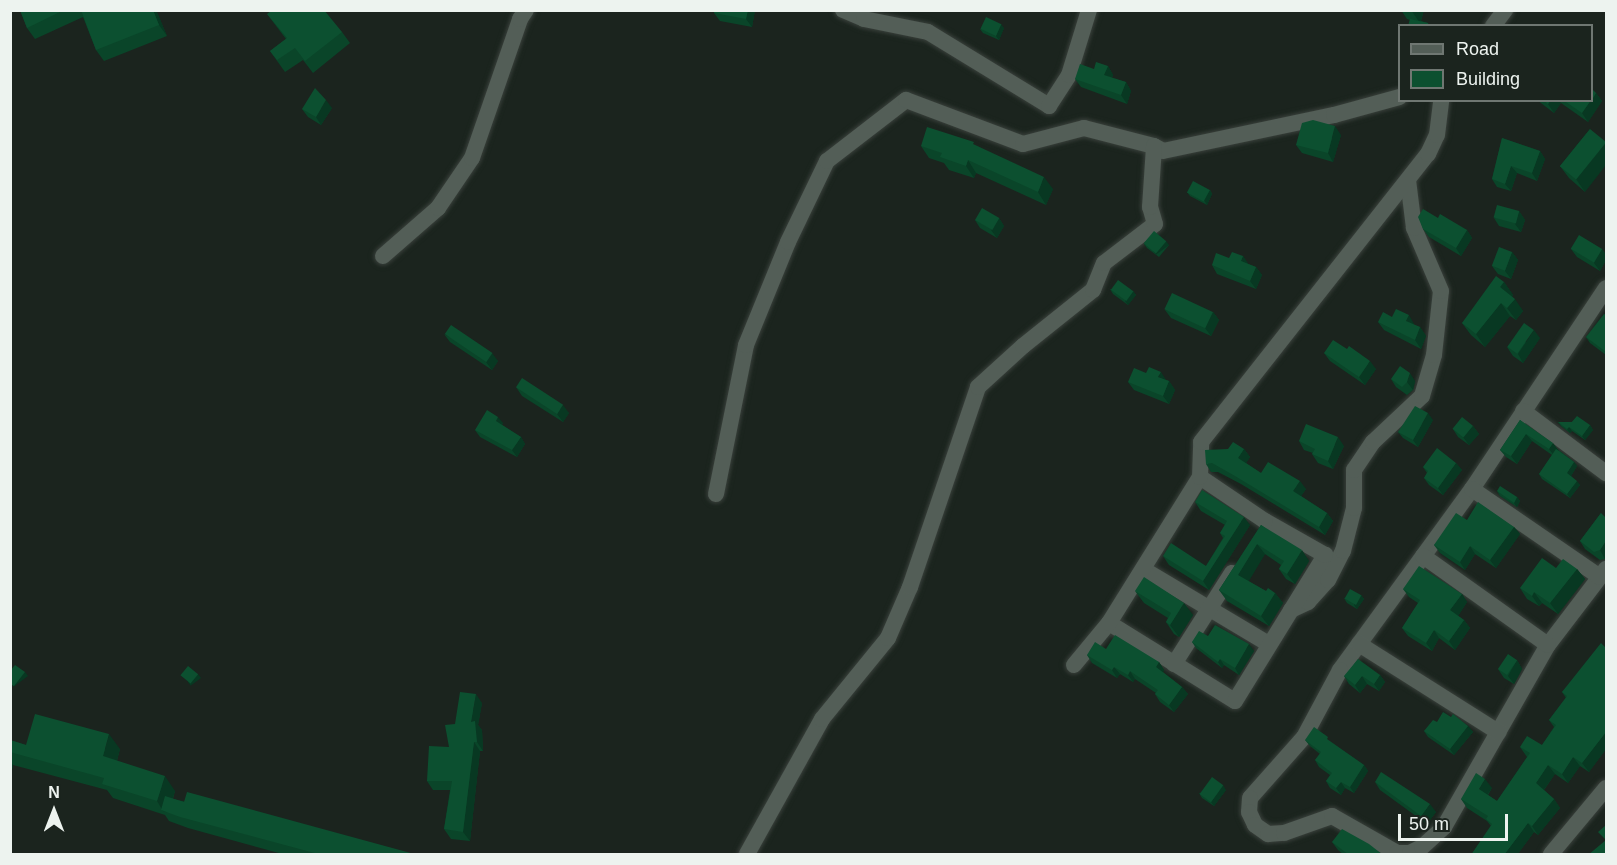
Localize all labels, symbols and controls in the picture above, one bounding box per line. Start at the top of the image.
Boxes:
legend [1398,24,1593,102]
text: Road [1456,39,1499,59]
text: Building [1456,69,1520,89]
north arrow [24,781,84,841]
text: N [48,784,60,801]
scale bar [1401,802,1510,840]
text: 50 m [1409,814,1449,834]

